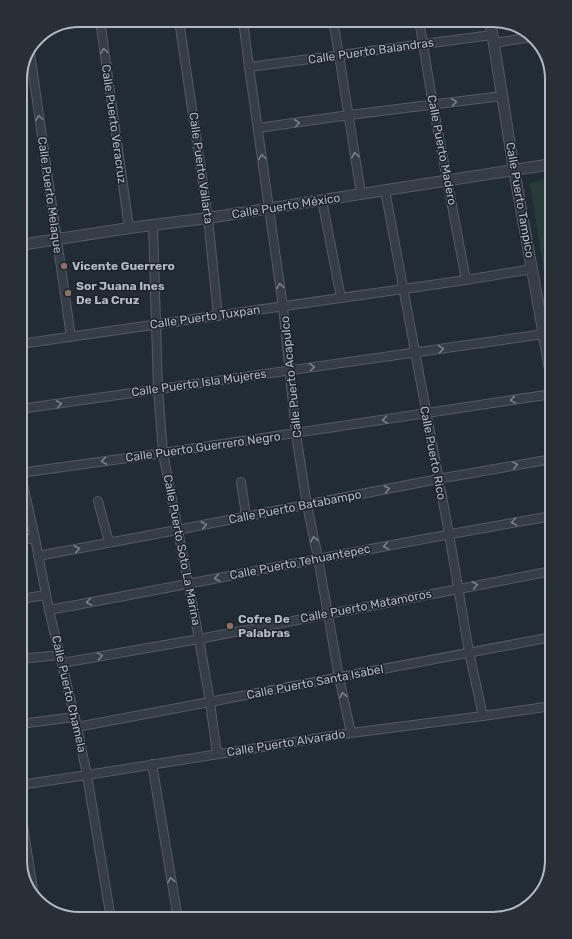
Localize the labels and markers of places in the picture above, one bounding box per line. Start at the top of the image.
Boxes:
place label: Vicente Guerrero [72,259,175,273]
marker: Vicente Guerrero [59,261,69,271]
place label: Sor Juana Ines De La Cruz [76,279,165,307]
marker: Sor Juana Ines De La Cruz [63,288,73,298]
place label: Cofre De Palabras [238,612,291,640]
marker: Cofre De Palabras [225,621,235,631]

